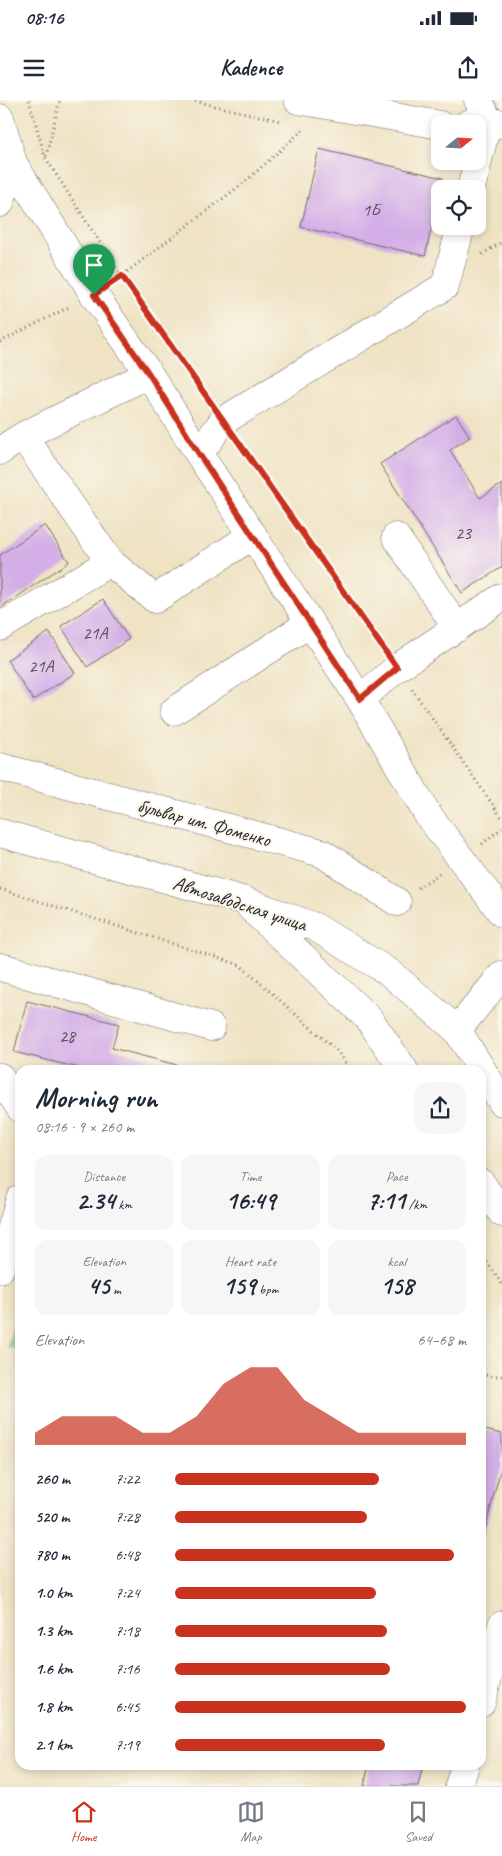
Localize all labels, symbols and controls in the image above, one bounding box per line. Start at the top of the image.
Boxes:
text: 08:16 [25,6,63,30]
icon: menu [20,54,48,82]
text: Kadence [220,54,282,82]
icon: share [454,54,482,82]
north arrow [431,115,486,170]
map controls [431,115,486,235]
button: locate [431,180,486,235]
house number: 1Б [362,199,382,221]
pin [73,244,115,295]
icon: arrive [80,251,108,279]
house number: 23 [455,522,473,544]
house number: 21А [82,622,109,644]
house number: 21А [28,655,55,677]
street label: бульвар им. Фоменко [135,793,274,852]
street label: Автозаводская улица [170,870,312,937]
house number: 28 [59,1025,77,1047]
text: Morning run [35,1080,157,1115]
button: share [414,1082,466,1134]
text: 08:16 · 9 × 260 m [35,1117,134,1137]
text: Distance [83,1168,125,1185]
text: Time [240,1168,261,1185]
text: Pace [386,1168,408,1185]
text: 2.34 [76,1185,115,1217]
text: 16:49 [225,1185,276,1217]
text: 7:11 [367,1185,405,1217]
text: km [115,1196,132,1213]
text: /km [405,1196,427,1213]
text: Elevation [83,1253,126,1270]
text: Heart rate [225,1253,276,1270]
text: kcal [388,1253,406,1270]
text: 45 [87,1270,110,1302]
text: 159 [223,1270,256,1302]
text: 158 [380,1270,414,1302]
text: m [110,1281,121,1298]
text: bpm [256,1281,278,1298]
text: Elevation [35,1330,84,1350]
text: 64–68 m [417,1330,466,1350]
text: 260 m [35,1469,70,1489]
text: 7:22 [115,1469,140,1489]
text: 520 m [35,1507,69,1527]
text: 7:28 [115,1507,140,1527]
text: 780 m [35,1545,70,1565]
text: 6:48 [115,1545,140,1565]
text: 1.0 km [35,1583,72,1603]
text: 7:24 [115,1583,140,1603]
text: 1.3 km [35,1621,72,1641]
text: 7:18 [115,1621,140,1641]
text: 1.6 km [35,1659,73,1679]
text: 7:16 [115,1659,140,1679]
text: 1.8 km [35,1697,72,1717]
text: 6:45 [115,1697,140,1717]
text: 2.1 km [35,1735,72,1755]
text: 7:19 [115,1735,140,1755]
tab: Home [70,1798,98,1845]
tab: Map [237,1798,265,1845]
tab: Saved [404,1798,432,1845]

